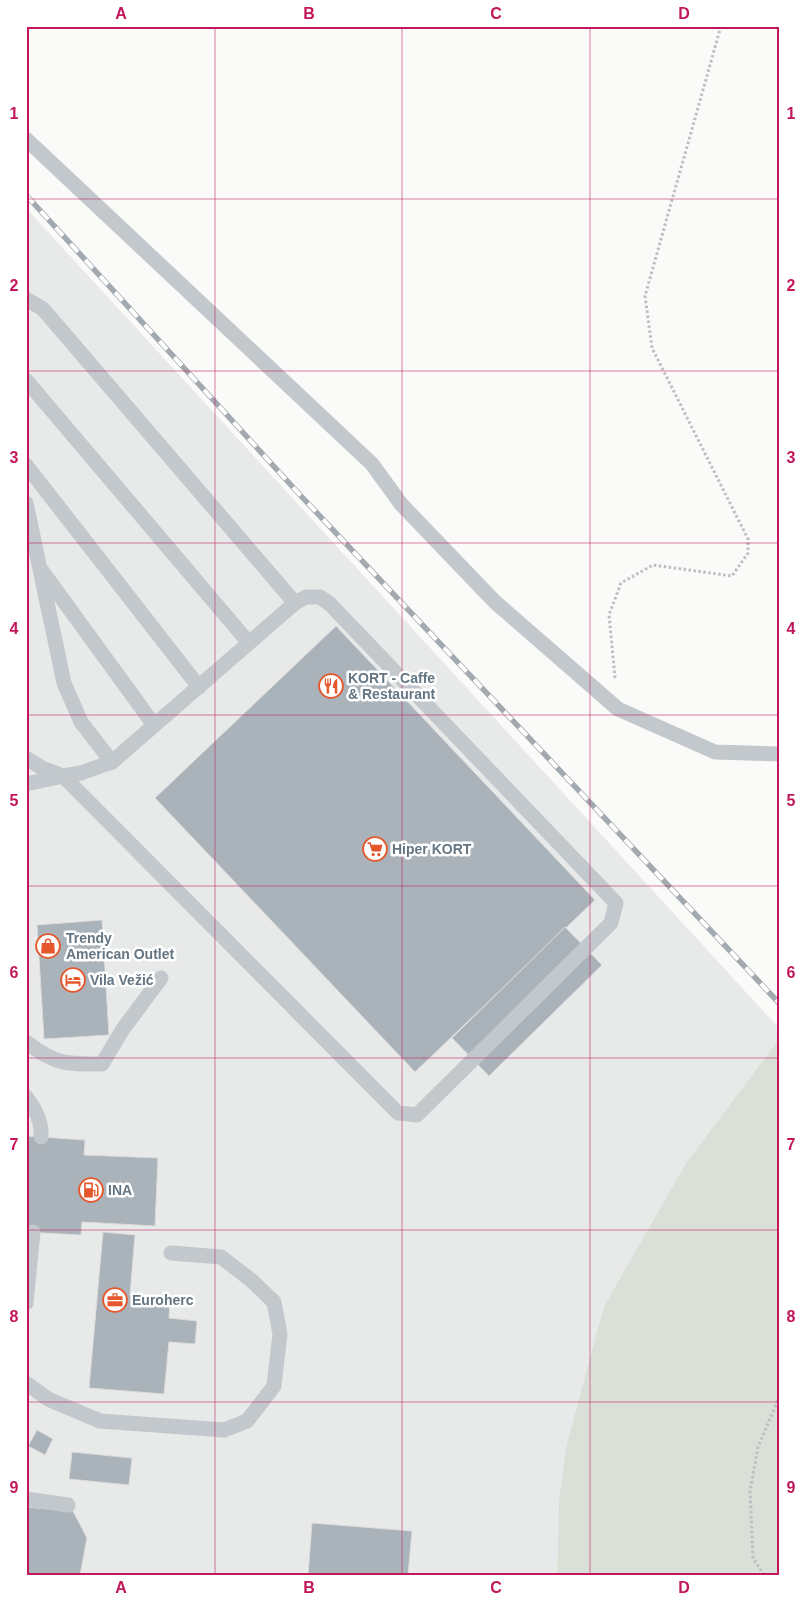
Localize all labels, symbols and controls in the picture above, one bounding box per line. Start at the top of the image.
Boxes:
text: A [115,5,127,22]
text: B [303,5,315,22]
text: C [490,5,502,22]
text: D [678,5,690,22]
text: 1 [10,105,19,122]
text: 1 [787,105,796,122]
text: 2 [10,277,19,294]
text: 2 [787,277,796,294]
text: 3 [10,449,19,466]
text: 3 [787,449,796,466]
text: 4 [10,620,19,637]
text: 4 [787,620,796,637]
place label: KORT - Caffe & Restaurant [348,670,435,702]
restaurant icon: KORT - Caffe & Restaurant [318,673,344,699]
text: 5 [10,792,19,809]
text: 5 [787,792,796,809]
supermarket icon: Hiper KORT [362,836,388,862]
place label: Hiper KORT [392,841,472,857]
place label: Trendy American Outlet [66,930,174,962]
shop icon: Trendy American Outlet [35,933,61,959]
text: 6 [10,964,19,981]
text: 6 [787,964,796,981]
hotel icon: Vila Vežić [60,967,86,993]
place label: Vila Vežić [90,972,154,988]
text: 7 [10,1136,19,1153]
text: 7 [787,1136,796,1153]
fuel station icon: INA [78,1177,104,1203]
place label: INA [108,1182,132,1198]
office icon: Euroherc [102,1287,128,1313]
place label: Euroherc [132,1292,194,1308]
text: 8 [10,1308,19,1325]
text: 8 [787,1308,796,1325]
text: 9 [10,1479,19,1496]
text: 9 [787,1479,796,1496]
text: A [115,1579,127,1596]
text: B [303,1579,315,1596]
text: C [490,1579,502,1596]
text: D [678,1579,690,1596]

